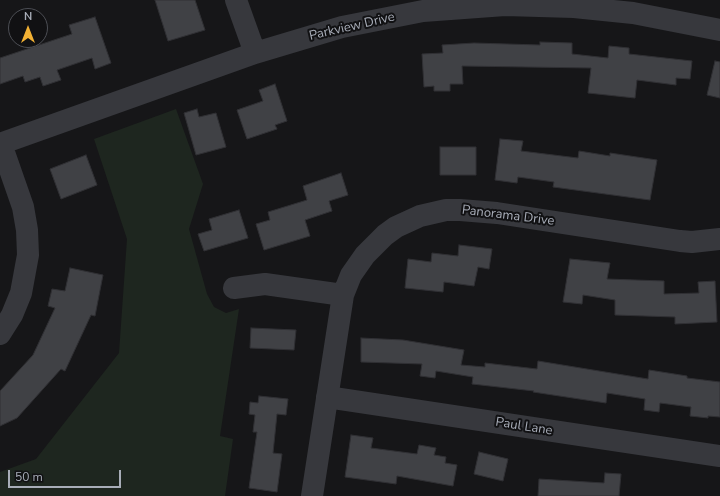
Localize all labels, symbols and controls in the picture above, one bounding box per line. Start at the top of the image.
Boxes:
north arrow [8,8,48,48]
text: N [24,9,32,24]
street label: Parkview Drive [308,10,396,44]
street label: Panorama Drive [461,203,555,229]
street label: Paul Lane [494,415,554,439]
scale bar [10,462,123,488]
text: 50 m [15,469,43,485]

